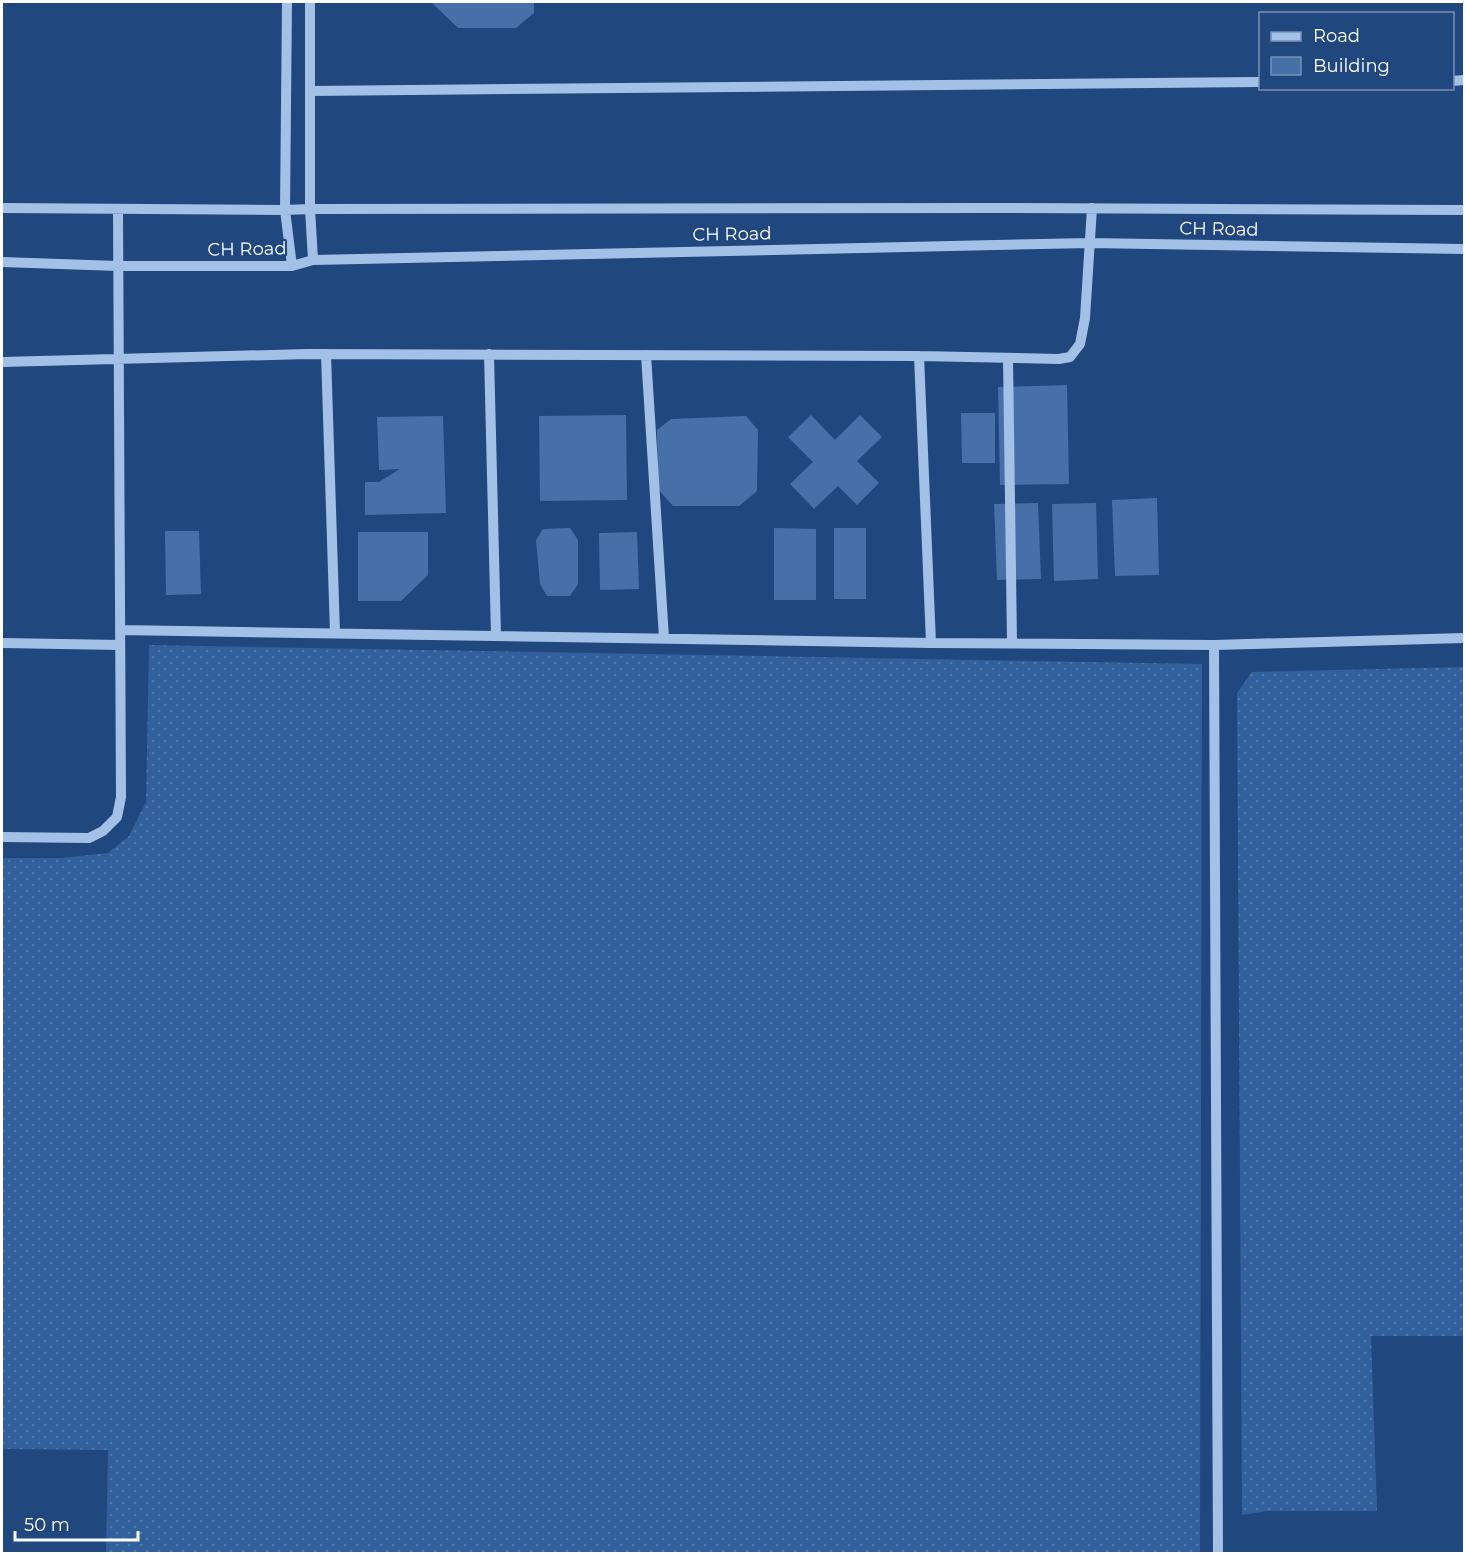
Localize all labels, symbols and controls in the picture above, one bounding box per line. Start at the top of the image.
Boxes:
legend [1259,12,1454,90]
text: Road [1313,25,1360,47]
text: Building [1313,55,1390,77]
street label: CH Road [1179,217,1259,241]
street label: CH Road [692,222,772,246]
street label: CH Road [207,237,287,261]
scale bar [15,1504,138,1542]
text: 50 m [24,1514,70,1536]

